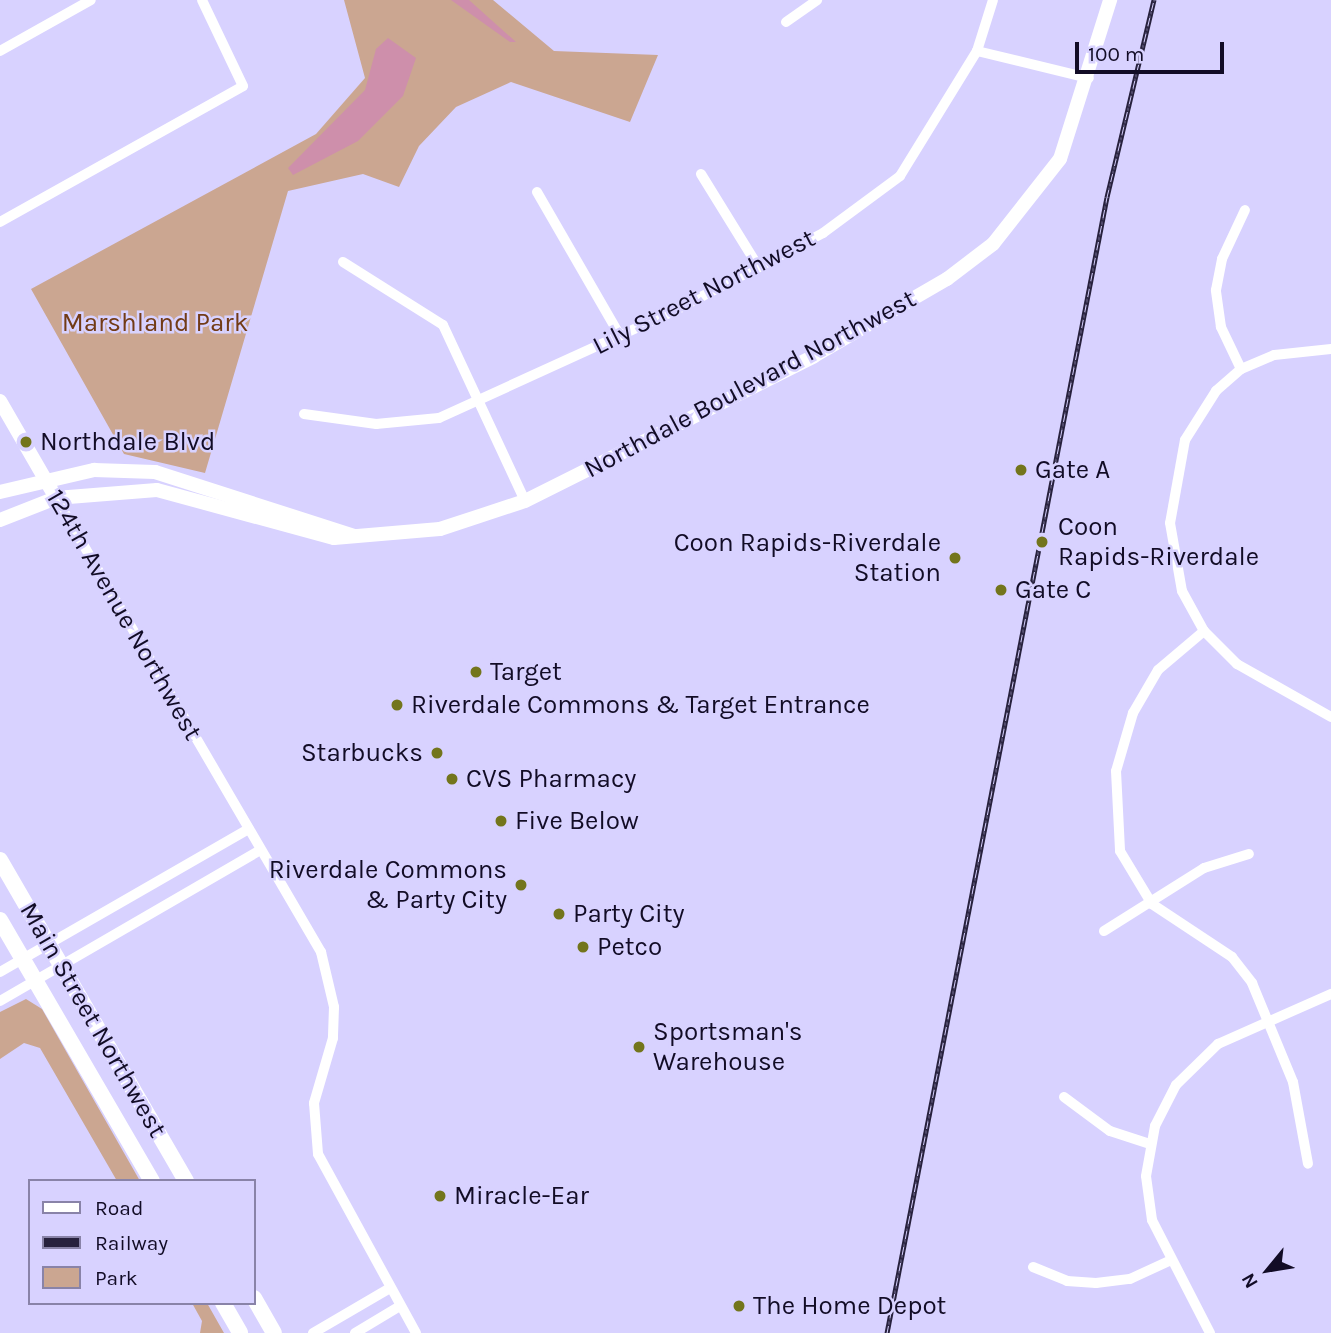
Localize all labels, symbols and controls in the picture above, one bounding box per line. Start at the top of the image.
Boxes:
scale bar [1079,28,1228,72]
text: 100 m [1088,42,1145,66]
street label: Lily Street Northwest [588,222,820,362]
street label: Northdale Boulevard Northwest [579,283,921,485]
park label: Marshland Park [62,307,248,339]
place label: Northdale Blvd [40,426,215,458]
marker: Northdale Blvd [18,434,34,450]
place label: Gate A [1035,454,1110,486]
marker: Gate A [1013,462,1029,478]
street label: 124th Avenue Northwest [39,484,209,746]
place label: Coon Rapids-Riverdale [1058,511,1259,572]
place label: Coon Rapids-Riverdale Station [674,527,941,588]
marker: Coon Rapids-Riverdale [1032,532,1052,552]
marker: Coon Rapids-Riverdale Station [947,550,963,566]
place label: Gate C [1015,574,1091,606]
marker: Gate C [993,582,1009,598]
place label: Target [490,656,562,688]
marker: Target [468,664,484,680]
place label: Riverdale Commons & Target Entrance [411,689,870,721]
marker: Riverdale Commons & Target Entrance [389,697,405,713]
place label: Starbucks [301,737,423,769]
marker: Starbucks [429,745,445,761]
place label: CVS Pharmacy [466,763,636,795]
marker: CVS Pharmacy [444,771,460,787]
place label: Five Below [515,805,639,837]
marker: Five Below [493,813,509,829]
place label: Riverdale Commons & Party City [269,854,507,916]
marker: Riverdale Commons & Party City [513,877,529,893]
street label: Main Street Northwest [13,897,173,1143]
place label: Party City [573,898,685,930]
marker: Party City [551,906,567,922]
place label: Petco [597,931,662,963]
marker: Petco [575,939,591,955]
place label: Sportsman's Warehouse [653,1016,802,1078]
marker: Sportsman's Warehouse [631,1039,647,1055]
legend [28,1179,256,1305]
place label: Miracle-Ear [454,1180,589,1212]
marker: Miracle-Ear [432,1188,448,1204]
text: Road [95,1196,143,1220]
text: Railway [95,1231,168,1255]
north arrow [1233,1235,1303,1305]
text: Park [95,1266,138,1290]
text: N [1237,1269,1263,1292]
place label: The Home Depot [753,1290,946,1322]
marker: The Home Depot [731,1298,747,1314]

